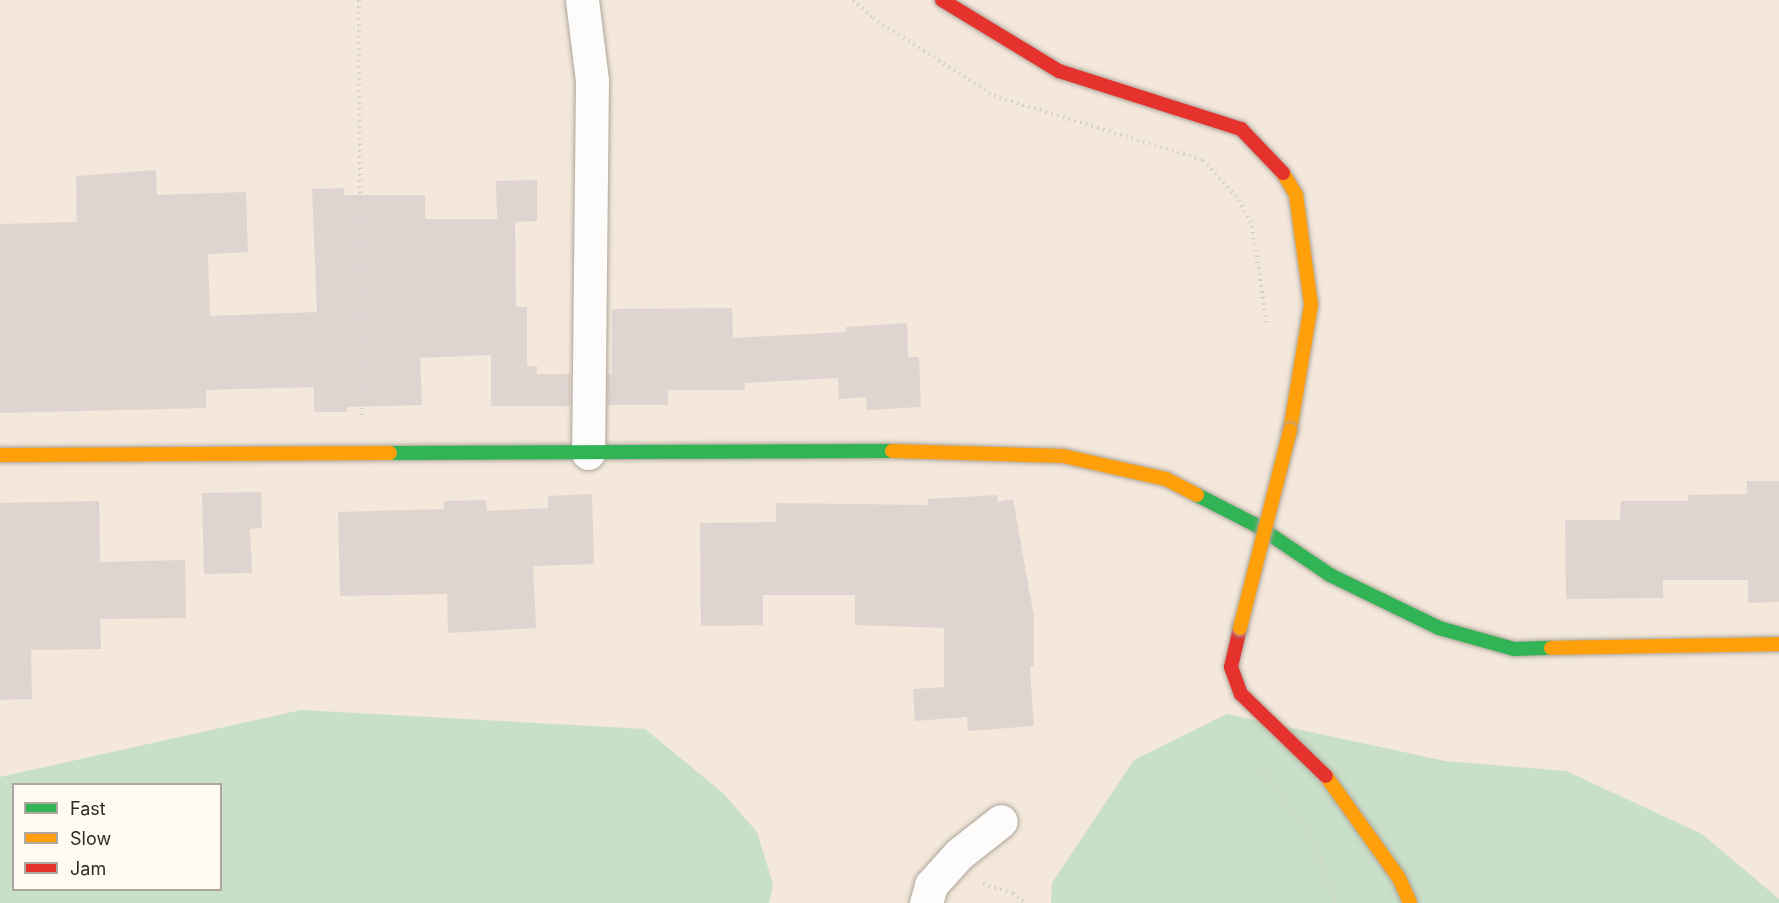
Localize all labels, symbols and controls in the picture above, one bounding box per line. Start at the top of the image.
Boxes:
legend [12,783,222,891]
text: Fast [70,798,106,819]
text: Slow [70,828,111,849]
text: Jam [70,858,106,879]

